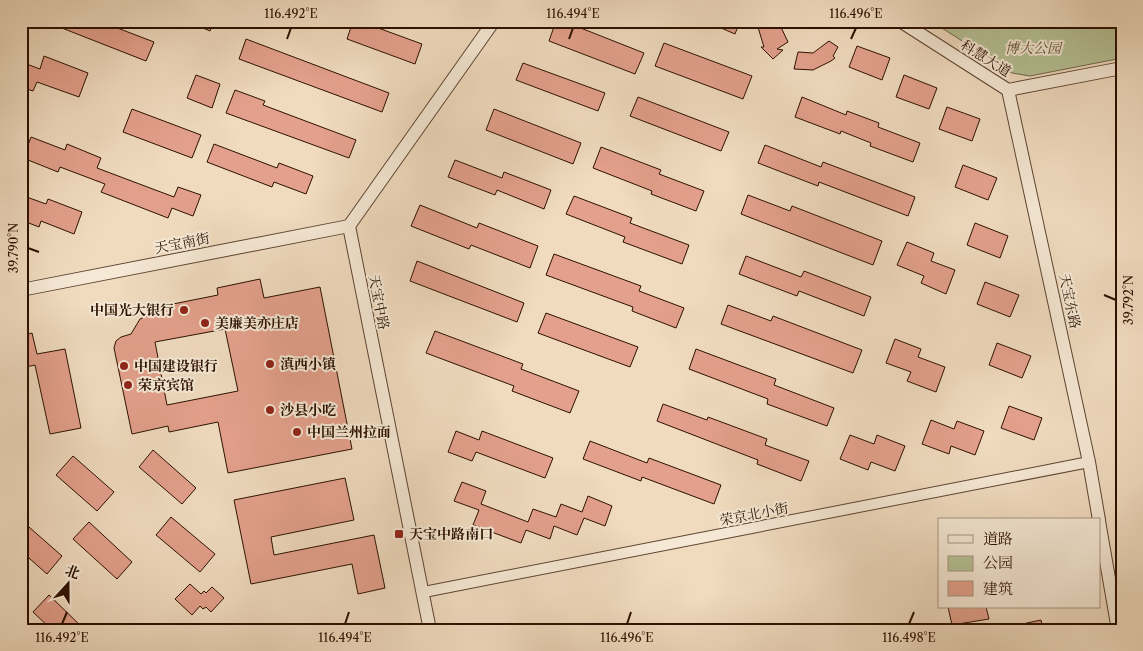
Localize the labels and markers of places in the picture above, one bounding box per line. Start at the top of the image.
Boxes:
place label: 中国光大银行 [90,301,174,319]
marker: 中国光大银行 [178,304,190,316]
place label: 美廉美亦庄店 [215,314,299,332]
marker: 美廉美亦庄店 [199,317,211,329]
place label: 滇西小镇 [280,355,336,373]
place label: 中国建设银行 [134,357,218,375]
marker: 滇西小镇 [264,358,276,370]
marker: 中国建设银行 [118,360,130,372]
place label: 荣京宾馆 [138,376,194,394]
marker: 荣京宾馆 [122,379,134,391]
place label: 沙县小吃 [280,401,336,419]
marker: 沙县小吃 [264,404,276,416]
place label: 中国兰州拉面 [307,423,391,441]
marker: 中国兰州拉面 [291,426,303,438]
place label: 天宝中路南口 [409,525,493,543]
marker: 天宝中路南口 [393,528,405,540]

